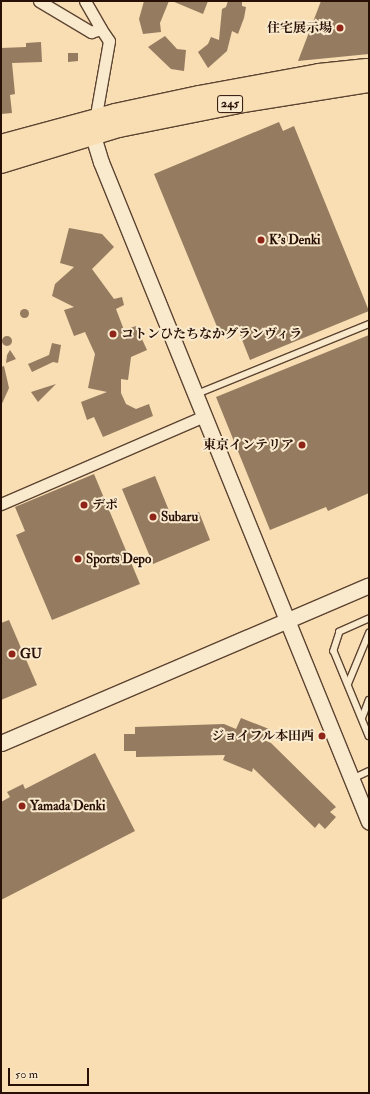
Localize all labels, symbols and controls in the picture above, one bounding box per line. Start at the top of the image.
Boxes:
place label: 住宅展示場 [267,20,332,36]
marker: 住宅展示場 [335,23,345,33]
road number: 245 [217,94,243,114]
place label: K's Denki [269,232,321,248]
marker: K's Denki [256,235,266,245]
place label: コトンひたちなかグランヴィラ [121,326,303,342]
marker: コトンひたちなかグランヴィラ [108,329,118,339]
place label: 東京インテリア [203,437,294,453]
marker: 東京インテリア [297,440,307,450]
place label: デポ [92,497,118,513]
marker: デポ [79,500,89,510]
place label: Subaru [161,509,198,525]
marker: Subaru [148,512,158,522]
place label: Sports Depo [86,551,151,567]
marker: Sports Depo [73,554,83,564]
place label: GU [20,646,42,662]
marker: GU [7,649,17,659]
place label: ジョイフル本田西 [210,728,314,744]
marker: ジョイフル本田西 [317,731,327,741]
place label: Yamada Denki [30,798,105,814]
marker: Yamada Denki [17,801,27,811]
scale bar [10,1060,91,1086]
text: 50 m [15,1067,38,1082]

